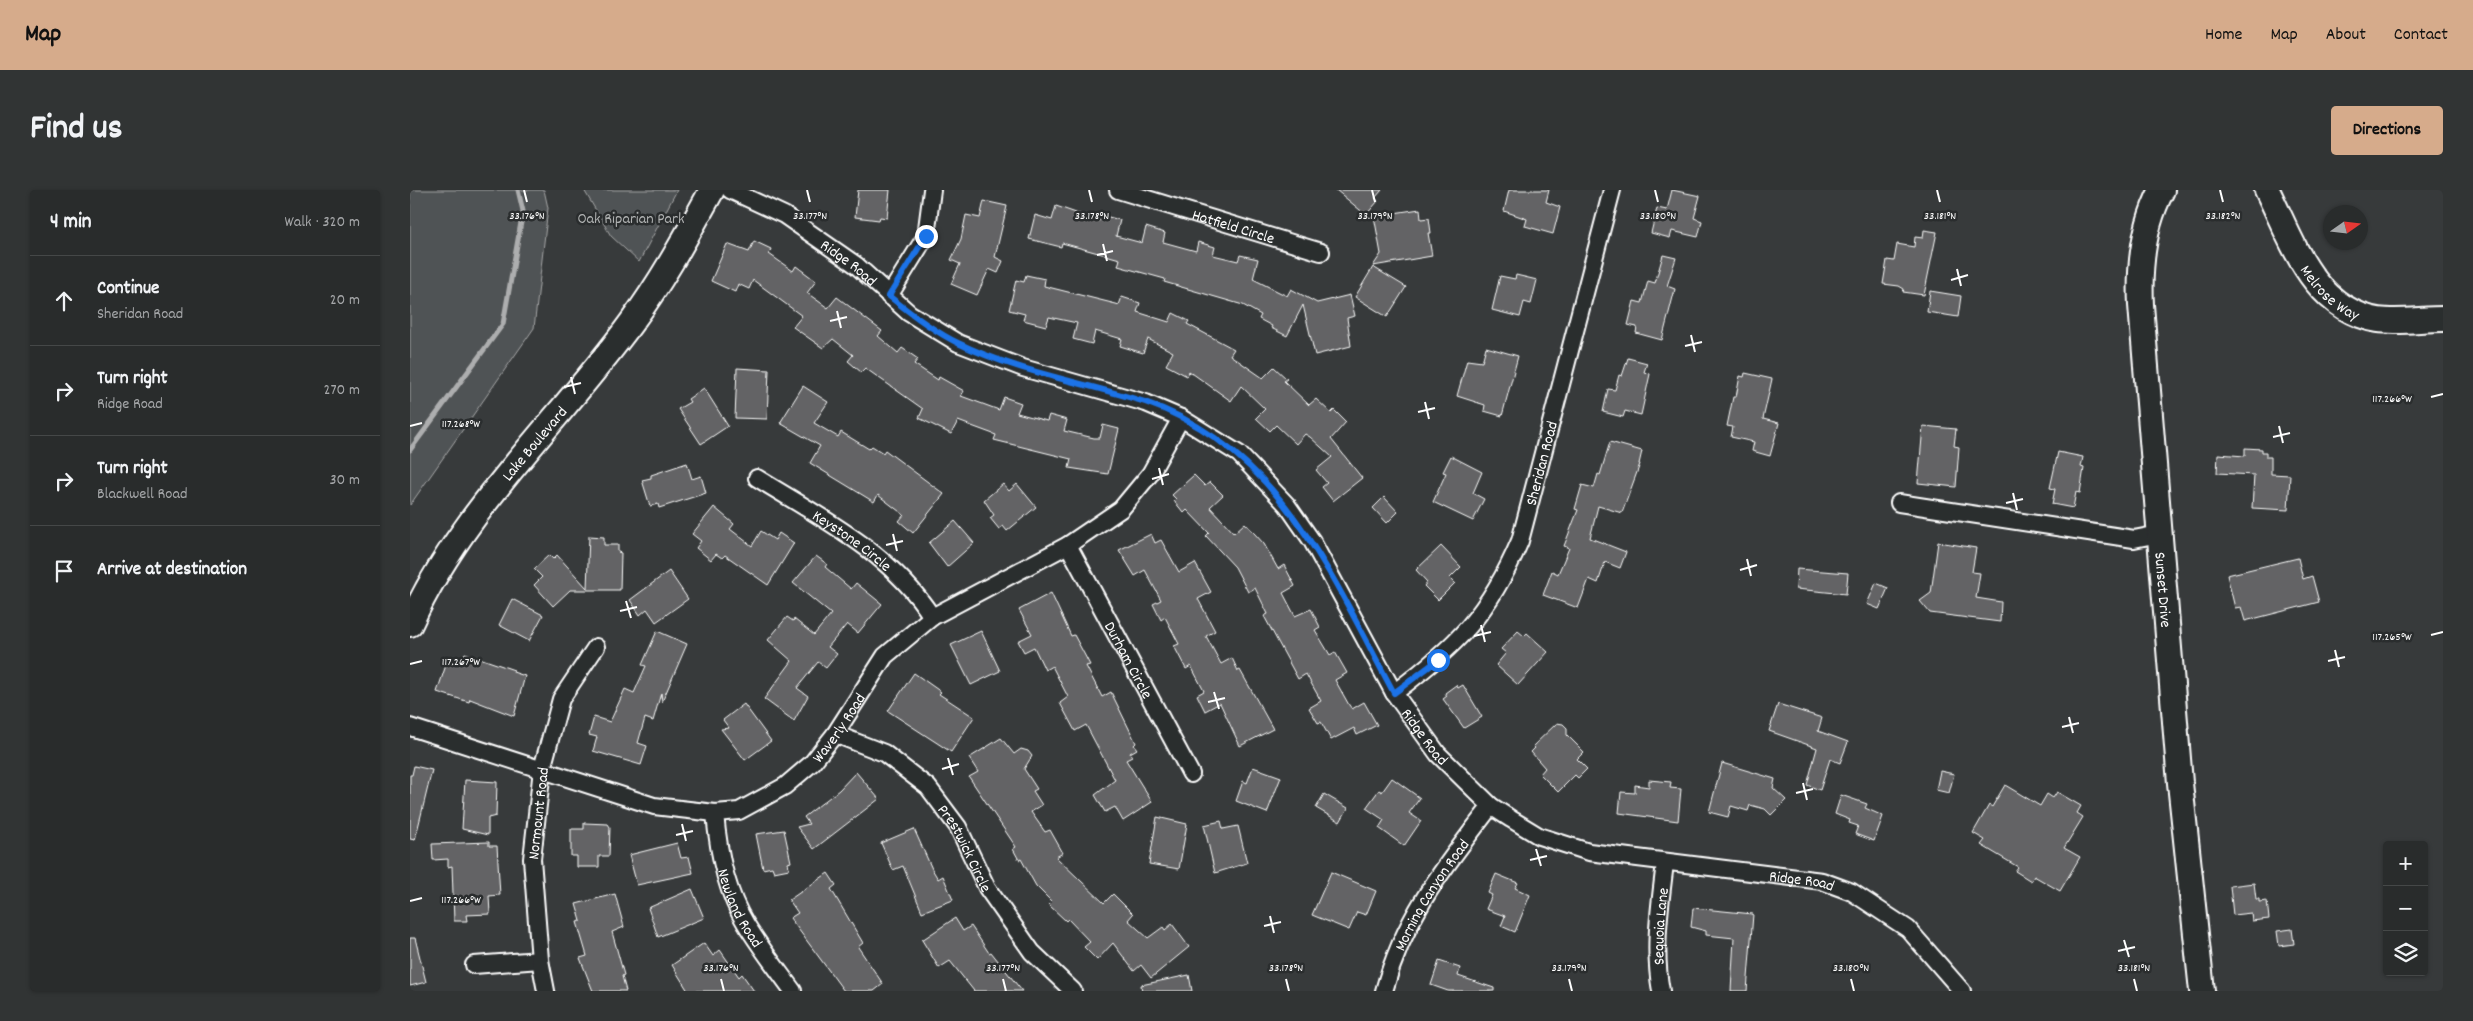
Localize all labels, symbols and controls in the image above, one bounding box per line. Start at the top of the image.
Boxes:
text: Map [25,18,61,52]
text: Home [2205,23,2242,48]
text: Map [2270,23,2298,48]
text: About [2326,23,2366,48]
text: Contact [2394,23,2448,48]
text: Find us [30,105,122,155]
button: Directions [2331,106,2443,155]
street label: Hatfield Circle [1189,204,1277,251]
north arrow [2323,205,2368,250]
text: 4 min [50,208,92,238]
text: 33.176°N [509,208,545,225]
park label: Oak Riparian Park [577,208,685,231]
text: 33.177°N [793,208,827,225]
text: 33.178°N [1075,208,1109,225]
text: 33.179°N [1357,208,1393,225]
text: 33.180°N [1640,208,1676,225]
text: 33.181°N [1924,208,1956,225]
text: 33.182°N [2205,208,2241,225]
text: Walk · 320 m [284,211,360,234]
route end [915,225,938,248]
street label: Ridge Road [815,235,881,293]
street label: Melrose Way [2293,261,2363,328]
text: Continue [97,276,159,303]
icon: ahead [50,287,78,315]
text: 20 m [330,289,360,312]
text: Sheridan Road [97,303,183,326]
text: Turn right [97,366,168,393]
icon: right [50,377,78,405]
text: 270 m [324,379,360,402]
text: 117.266°W [2372,391,2412,408]
text: Ridge Road [97,393,163,416]
street label: Lake Boulevard [497,402,574,487]
text: 117.268°W [442,416,480,433]
street label: Sheridan Road [1521,419,1565,508]
text: Turn right [97,456,168,483]
icon: right [50,467,78,495]
text: 30 m [330,469,360,492]
text: Blackwell Road [97,483,187,506]
street label: Keystone Circle [807,505,896,578]
street label: Sunset Drive [2147,551,2176,629]
icon: arrive [50,557,78,585]
text: Arrive at destination [97,557,247,584]
street label: Durham Circle [1097,618,1157,703]
text: 117.265°W [2372,629,2412,646]
route start [1427,649,1450,672]
text: 117.267°W [442,654,480,671]
street label: Waverly Road [807,689,872,769]
street label: Ridge Road [1395,704,1452,772]
street label: Normount Road [523,766,556,861]
street label: Prestwick Circle [931,800,996,896]
street label: Morning Canyon Road [1390,835,1476,955]
map controls [2383,841,2428,976]
button: + [2383,841,2428,886]
street label: Newland Road [710,866,767,953]
street label: Ridge Road [1768,866,1837,899]
street label: Sequoia Lane [1648,886,1676,966]
button: − [2383,886,2428,931]
text: 117.266°W [441,892,481,909]
button: layers [2383,931,2428,976]
text: 33.176°N [703,960,739,977]
text: 33.177°N [986,960,1020,977]
text: 33.178°N [1269,960,1303,977]
text: 33.179°N [1551,960,1587,977]
text: 33.180°N [1833,960,1869,977]
text: 33.181°N [2118,960,2150,977]

